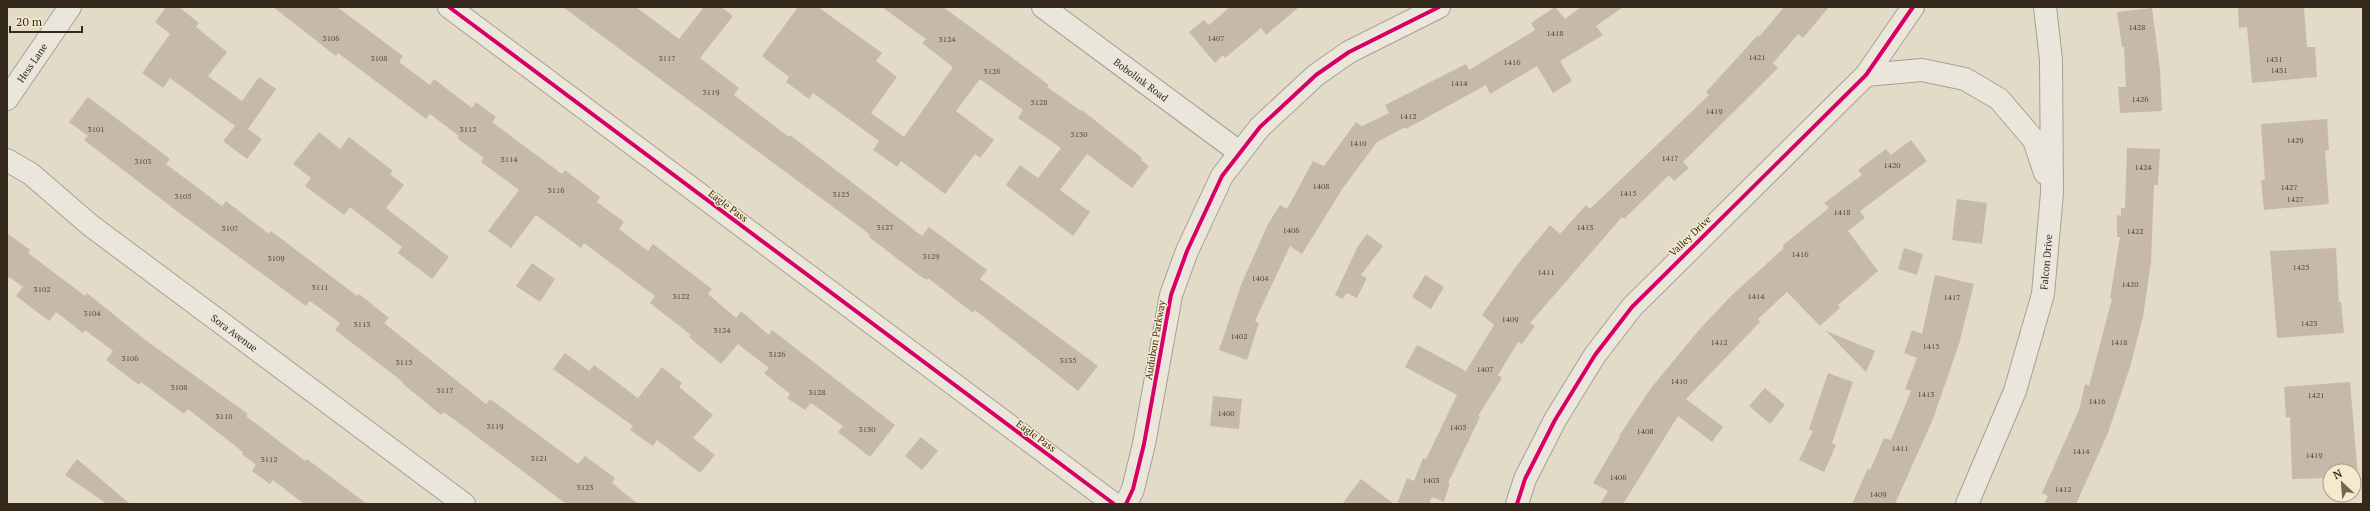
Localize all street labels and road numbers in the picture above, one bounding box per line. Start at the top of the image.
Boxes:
street label: Hess Lane [14,40,50,85]
street label: Bobolink Road [1111,55,1171,104]
street label: Eagle Pass [706,187,750,225]
street label: Valley Drive [1666,213,1714,259]
street label: Falcon Drive [2037,233,2055,290]
street label: Audubon Parkway [1142,298,1169,381]
street label: Sora Avenue [209,311,260,354]
street label: Eagle Pass [1013,417,1059,455]

